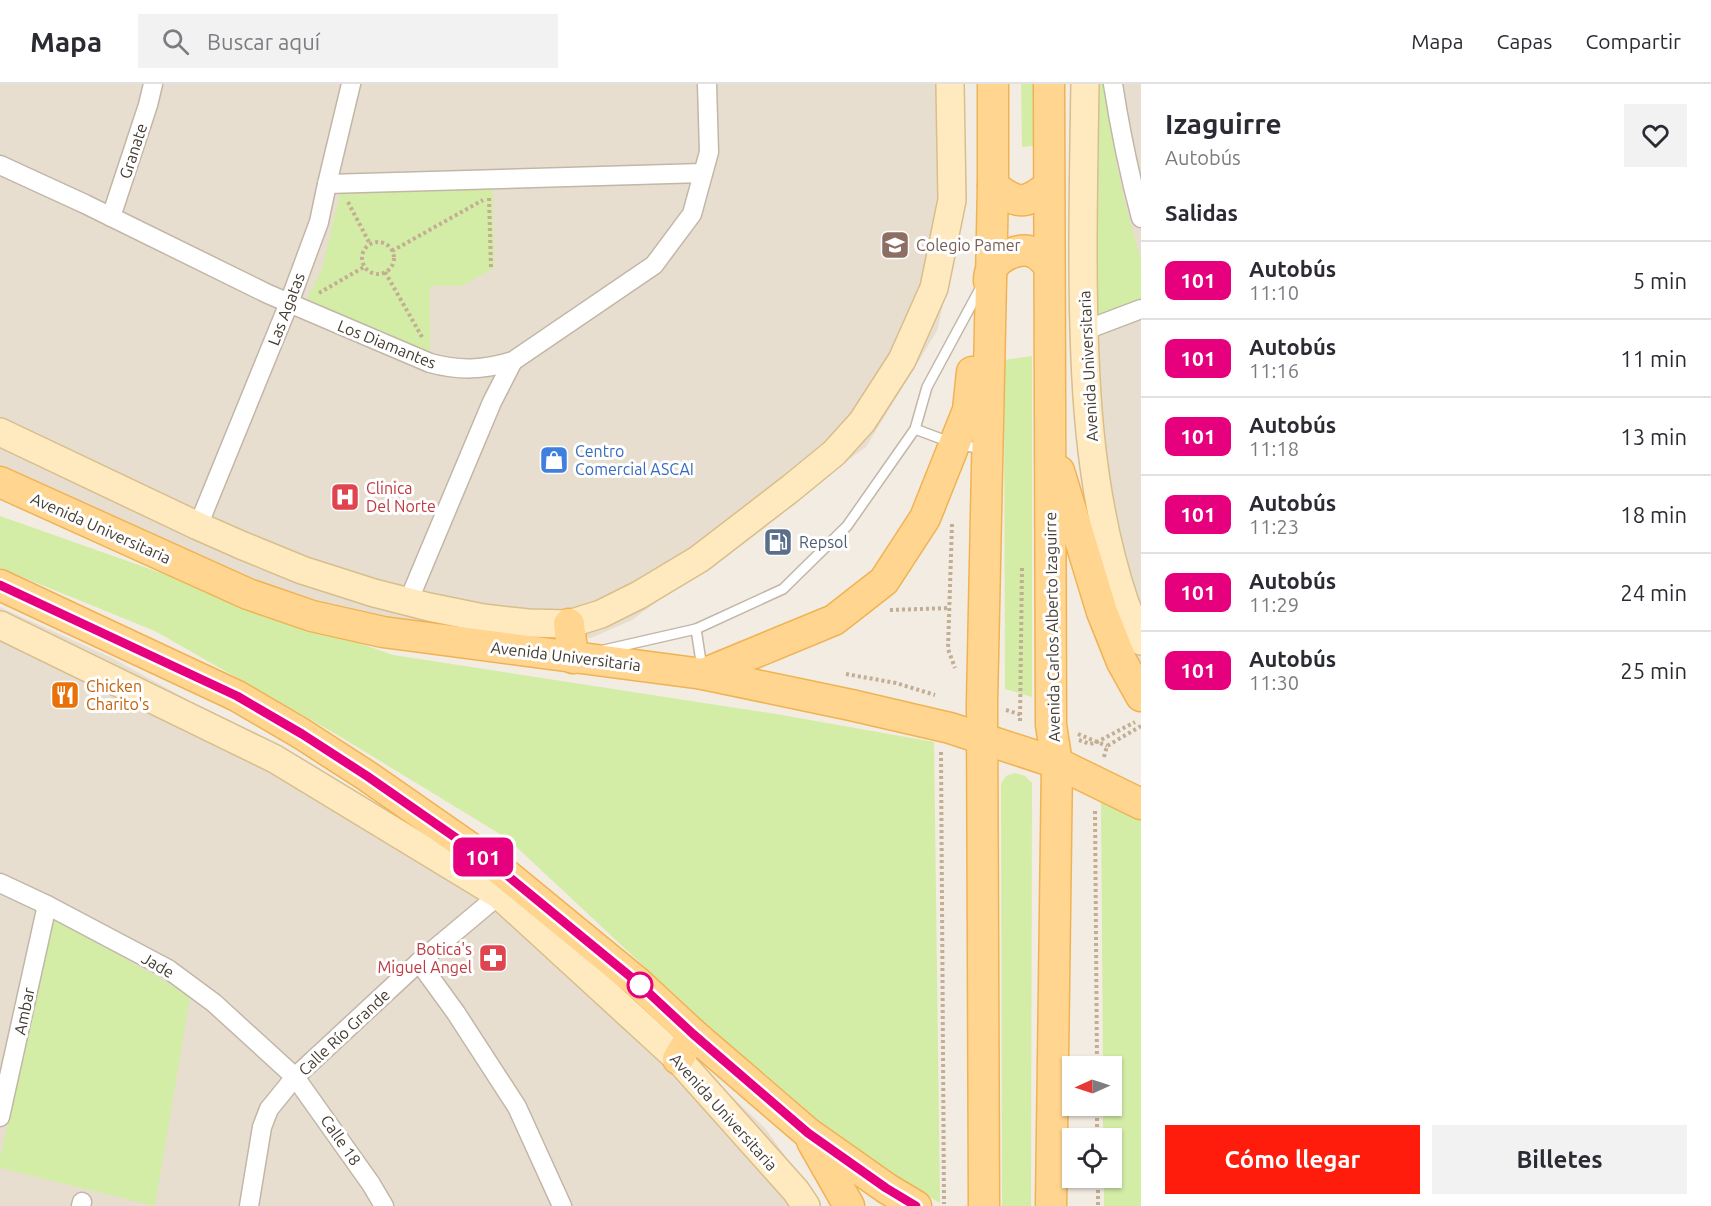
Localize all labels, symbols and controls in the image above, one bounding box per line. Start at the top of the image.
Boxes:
search box [138,14,558,68]
icon: search [159,25,192,58]
text: Mapa [30,26,102,57]
text: Buscar aquí [207,29,320,54]
text: Mapa [1411,29,1463,53]
text: Capas [1496,29,1552,53]
text: Compartir [1585,29,1681,53]
button: heart [1624,104,1687,167]
text: Izaguirre [1165,108,1282,139]
street label: Granate [116,121,150,181]
text: Autobús [1165,146,1241,169]
text: Salidas [1165,200,1238,225]
school or university icon: Colegio Pamer [879,229,911,261]
place label: Colegio Pamer [916,236,1021,254]
text: Autobús [1249,256,1336,281]
text: 101 [1180,268,1216,292]
text: 5 min [1633,268,1687,293]
street label: Las Agatas [264,270,308,348]
text: 11:10 [1249,281,1299,304]
street label: Avenida Universitaria [1075,290,1101,442]
street label: Los Diamantes [335,316,439,372]
text: Autobús [1249,334,1336,359]
text: 101 [1180,346,1216,370]
text: 11 min [1620,346,1687,371]
text: 11:16 [1249,359,1299,382]
text: Autobús [1249,412,1336,437]
text: 101 [1180,424,1216,448]
text: 13 min [1620,424,1687,449]
text: 11:18 [1249,437,1299,460]
place label: Centro Comercial ASCAI [575,442,694,478]
shop icon: Centro Comercial ASCAI [538,444,570,476]
place label: Clinica Del Norte [366,479,436,515]
hospital icon: Clinica Del Norte [329,481,361,513]
street label: Avenida Universitaria [28,489,174,567]
text: Autobús [1249,490,1336,515]
text: 101 [1180,502,1216,526]
text: 18 min [1620,502,1687,527]
street label: Avenida Carlos Alberto Izaguirre [1041,512,1063,742]
text: 11:23 [1249,515,1299,538]
fuel station icon: Repsol [762,526,794,558]
place label: Repsol [799,533,848,551]
text: Autobús [1249,568,1336,593]
text: 101 [1180,580,1216,604]
text: 24 min [1620,580,1687,605]
text: 11:29 [1249,593,1299,616]
street label: Avenida Universitaria [490,638,642,674]
text: Autobús [1249,646,1336,671]
text: 101 [1180,658,1216,682]
text: 25 min [1620,658,1687,683]
text: 11:30 [1249,671,1299,694]
place label: Chicken Charito's [86,677,149,713]
restaurant icon: Chicken Charito's [49,679,81,711]
line badge: 101 [448,838,518,876]
text: 101 [465,845,501,869]
place label: Botica's Miguel Angel [377,940,472,976]
pharmacy icon: Botica's Miguel Angel [477,942,509,974]
street label: Jade [139,949,177,981]
unlabelled marker [627,972,653,998]
street label: Calle Río Grande [295,985,393,1079]
street label: Ambar [10,986,38,1036]
street label: Avenida Universitaria [667,1050,781,1174]
north arrow [1062,1056,1122,1116]
map controls [1062,1056,1122,1188]
street label: Calle 18 [317,1111,365,1169]
button: Cómo llegar [1165,1125,1420,1194]
button: Billetes [1432,1125,1687,1194]
button: locate [1062,1128,1122,1188]

